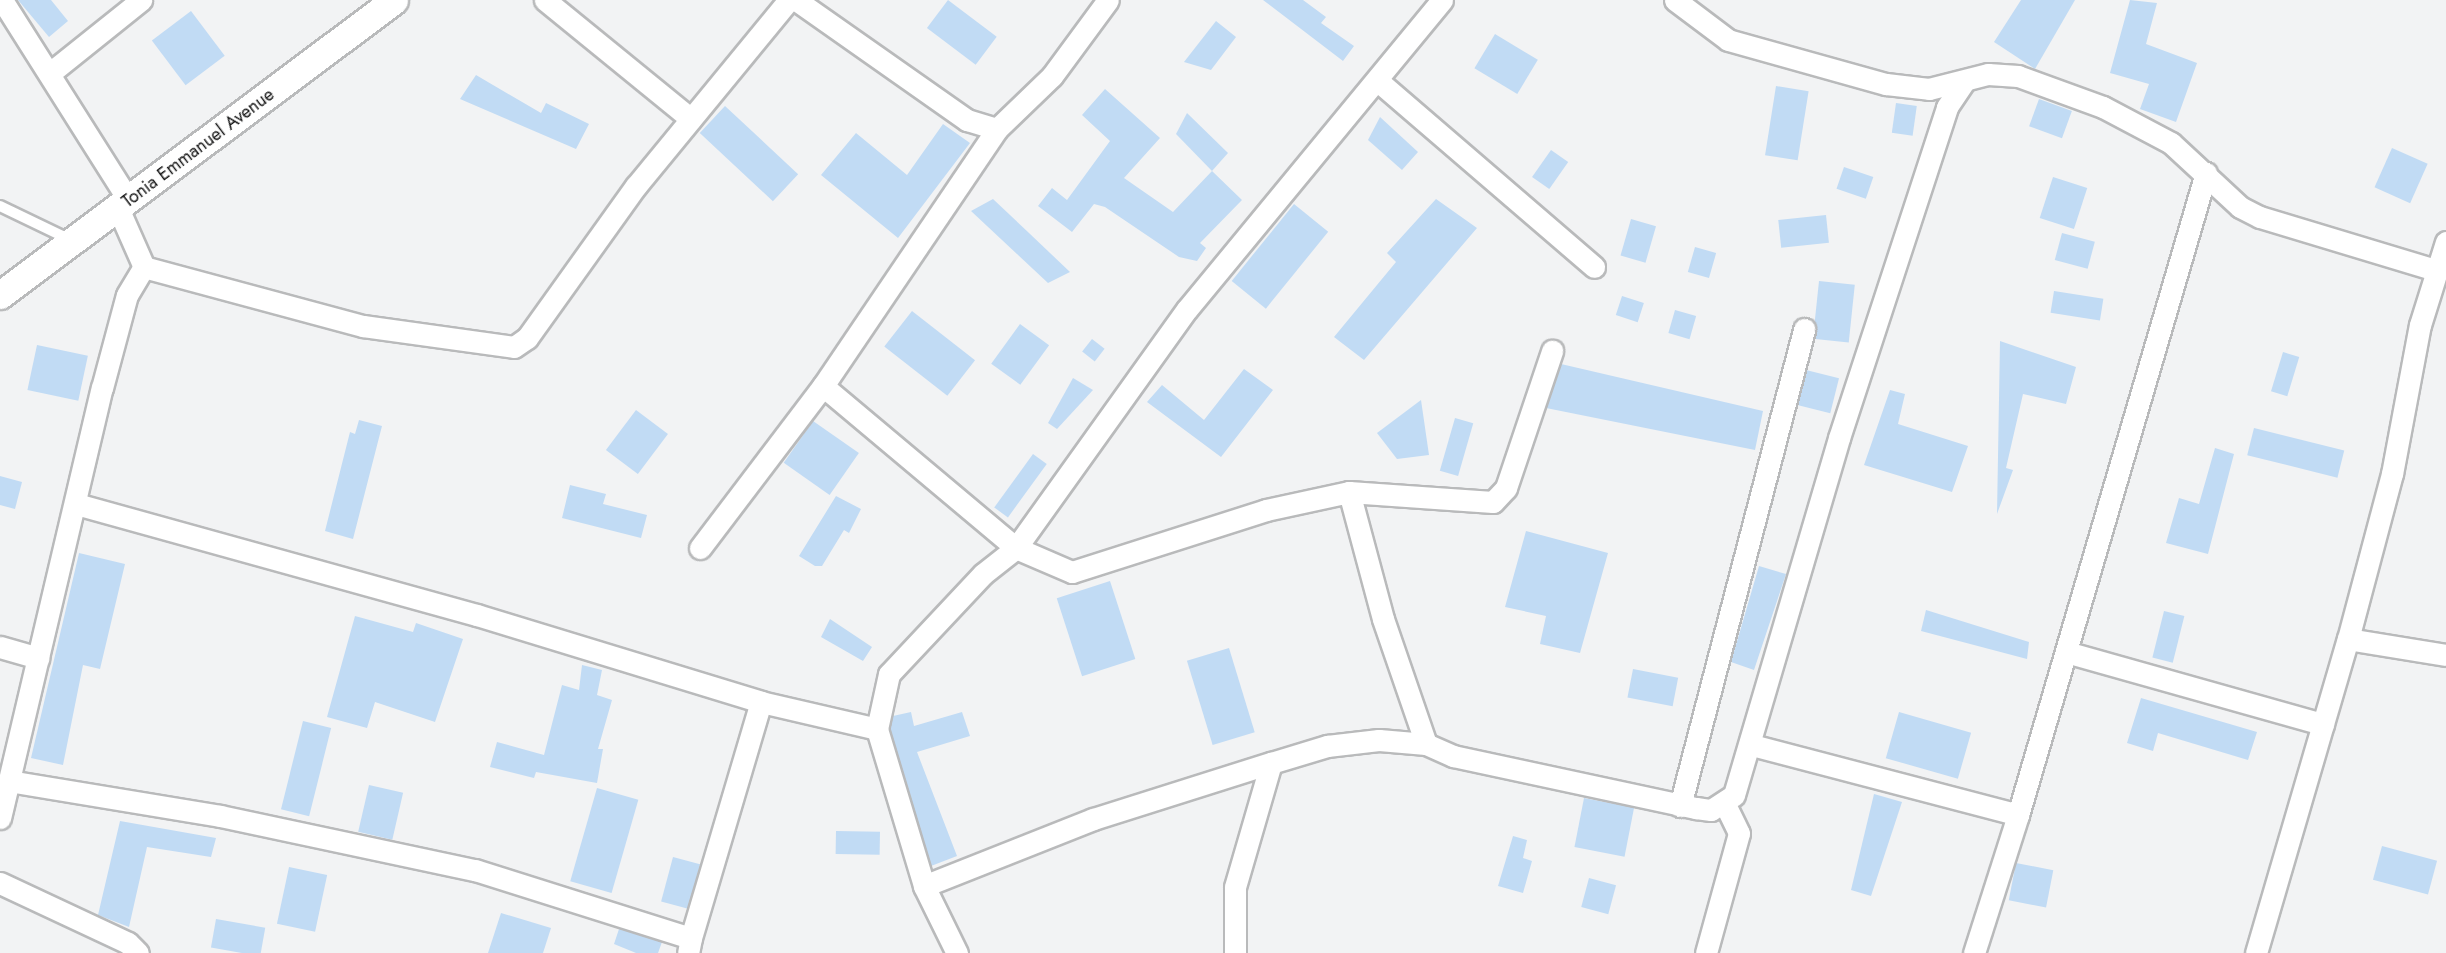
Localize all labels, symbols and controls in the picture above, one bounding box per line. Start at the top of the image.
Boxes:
street label: Tonia Emmanuel Avenue [118,84,278,212]

